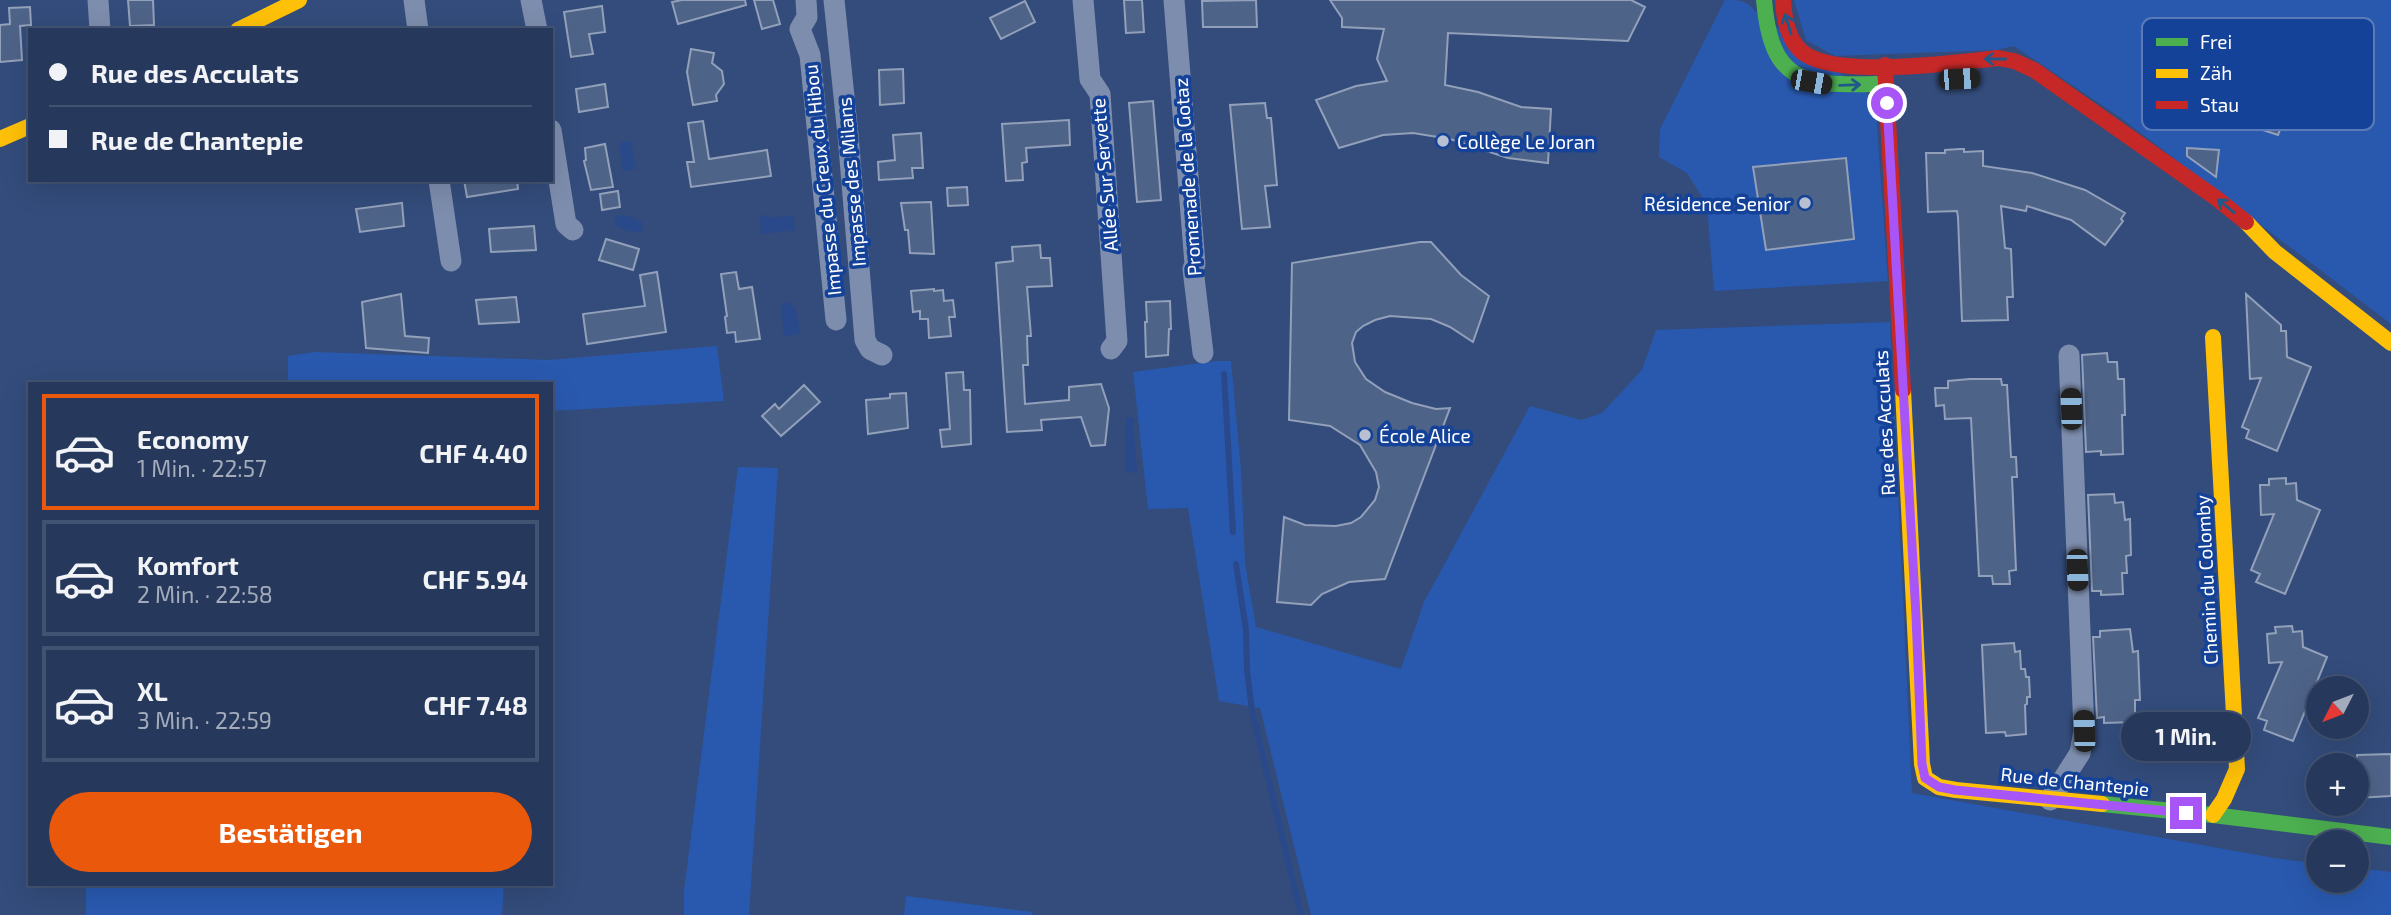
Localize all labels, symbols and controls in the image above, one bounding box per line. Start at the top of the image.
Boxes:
one-way arrow [1780,13,1793,35]
legend [2142,18,2374,130]
text: Frei [2200,30,2232,53]
one-way arrow [1983,52,2006,66]
text: Rue des Acculats [91,57,299,88]
text: Zäh [2200,61,2232,84]
street label: Impasse du Creux du Hibou [798,63,846,297]
car [1938,67,1981,91]
car [1789,68,1834,96]
street label: Promenade de la Gotaz [1169,77,1205,277]
one-way arrow [1838,78,1861,91]
route start [1871,87,1903,119]
text: Stau [2200,93,2239,116]
street label: Impasse des Milans [832,96,870,268]
street label: Allée Sur Servette [1086,97,1122,253]
text: Rue de Chantepie [91,124,303,155]
place label: Collège Le Joran [1457,130,1595,153]
marker: Collège Le Joran [1435,133,1451,149]
place label: Résidence Senior [1644,192,1791,215]
marker: Résidence Senior [1797,195,1813,211]
one-way arrow [2217,198,2235,214]
street label: Rue des Acculats [1869,350,1899,496]
car [2060,388,2083,430]
icon: car [53,421,116,484]
text: Economy [137,423,249,454]
place label: École Alice [1379,424,1471,447]
marker: École Alice [1357,427,1373,443]
text: CHF 4.40 [419,437,528,468]
text: 1 Min. · 22:57 [137,454,267,482]
street label: Chemin du Colomby [2190,494,2222,666]
icon: car [53,547,116,610]
text: Komfort [137,549,239,580]
car [2066,549,2089,591]
text: CHF 5.94 [423,563,528,594]
text: 2 Min. · 22:58 [137,580,273,608]
icon: car [53,673,116,736]
text: XL [137,675,168,706]
north arrow [2306,676,2370,738]
map controls [2306,676,2369,893]
text: CHF 7.48 [423,689,528,720]
text: 3 Min. · 22:59 [137,706,272,734]
car [2073,710,2096,752]
callout: 1 Min. [2121,712,2251,760]
text: 1 Min. [2155,722,2217,750]
button: + [2306,753,2369,816]
street label: Rue de Chantepie [2000,762,2150,800]
button: Bestätigen [49,792,532,872]
route end [2170,797,2202,829]
button: − [2306,830,2369,893]

